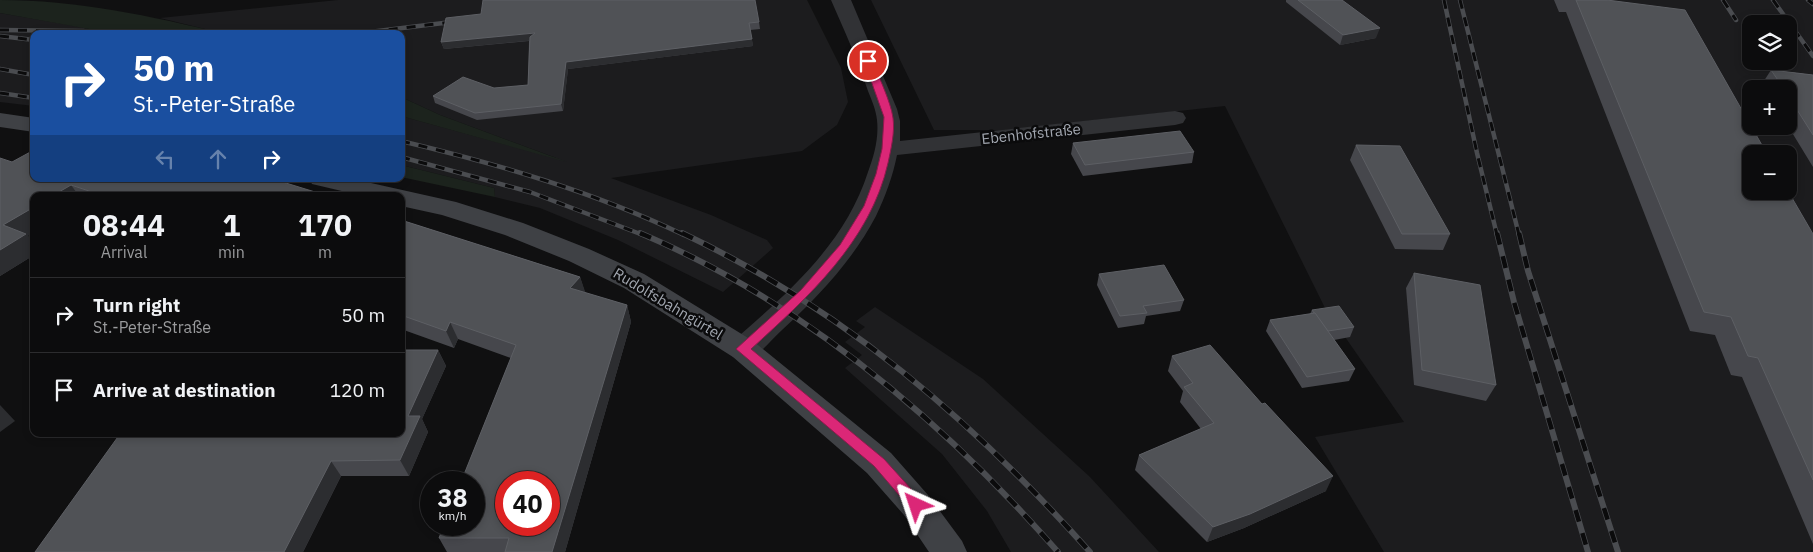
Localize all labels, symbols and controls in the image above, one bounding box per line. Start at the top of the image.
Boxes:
map controls [1742,15,1797,200]
button: layers [1742,15,1797,70]
pin [847,40,889,82]
text: 50 m [133,45,215,91]
icon: arrive [854,47,882,75]
icon: right [50,50,115,115]
button: + [1742,80,1797,135]
text: St.-Peter-Straße [133,89,295,118]
street label: Ebenhofstraße [980,119,1081,148]
icon: left [151,145,179,173]
icon: ahead [204,145,232,173]
icon: right [257,145,285,173]
button: − [1742,145,1797,200]
text: 08:44 [83,205,165,244]
text: 1 [222,205,240,244]
text: 170 [298,205,352,244]
text: Arrival [101,242,147,262]
text: min [218,242,245,262]
text: m [318,242,332,262]
street label: Rudolfsbahngürtel [610,263,727,344]
text: Turn right [93,293,180,317]
icon: right [50,301,78,329]
text: 50 m [341,303,385,327]
text: St.-Peter-Straße [93,317,211,337]
icon: arrive [50,376,78,404]
text: Arrive at destination [93,378,276,402]
text: 120 m [330,378,385,402]
speed limit sign: 40 [495,471,560,536]
position arrow [889,478,941,530]
text: 38 [437,481,468,514]
text: km/h [438,508,467,523]

